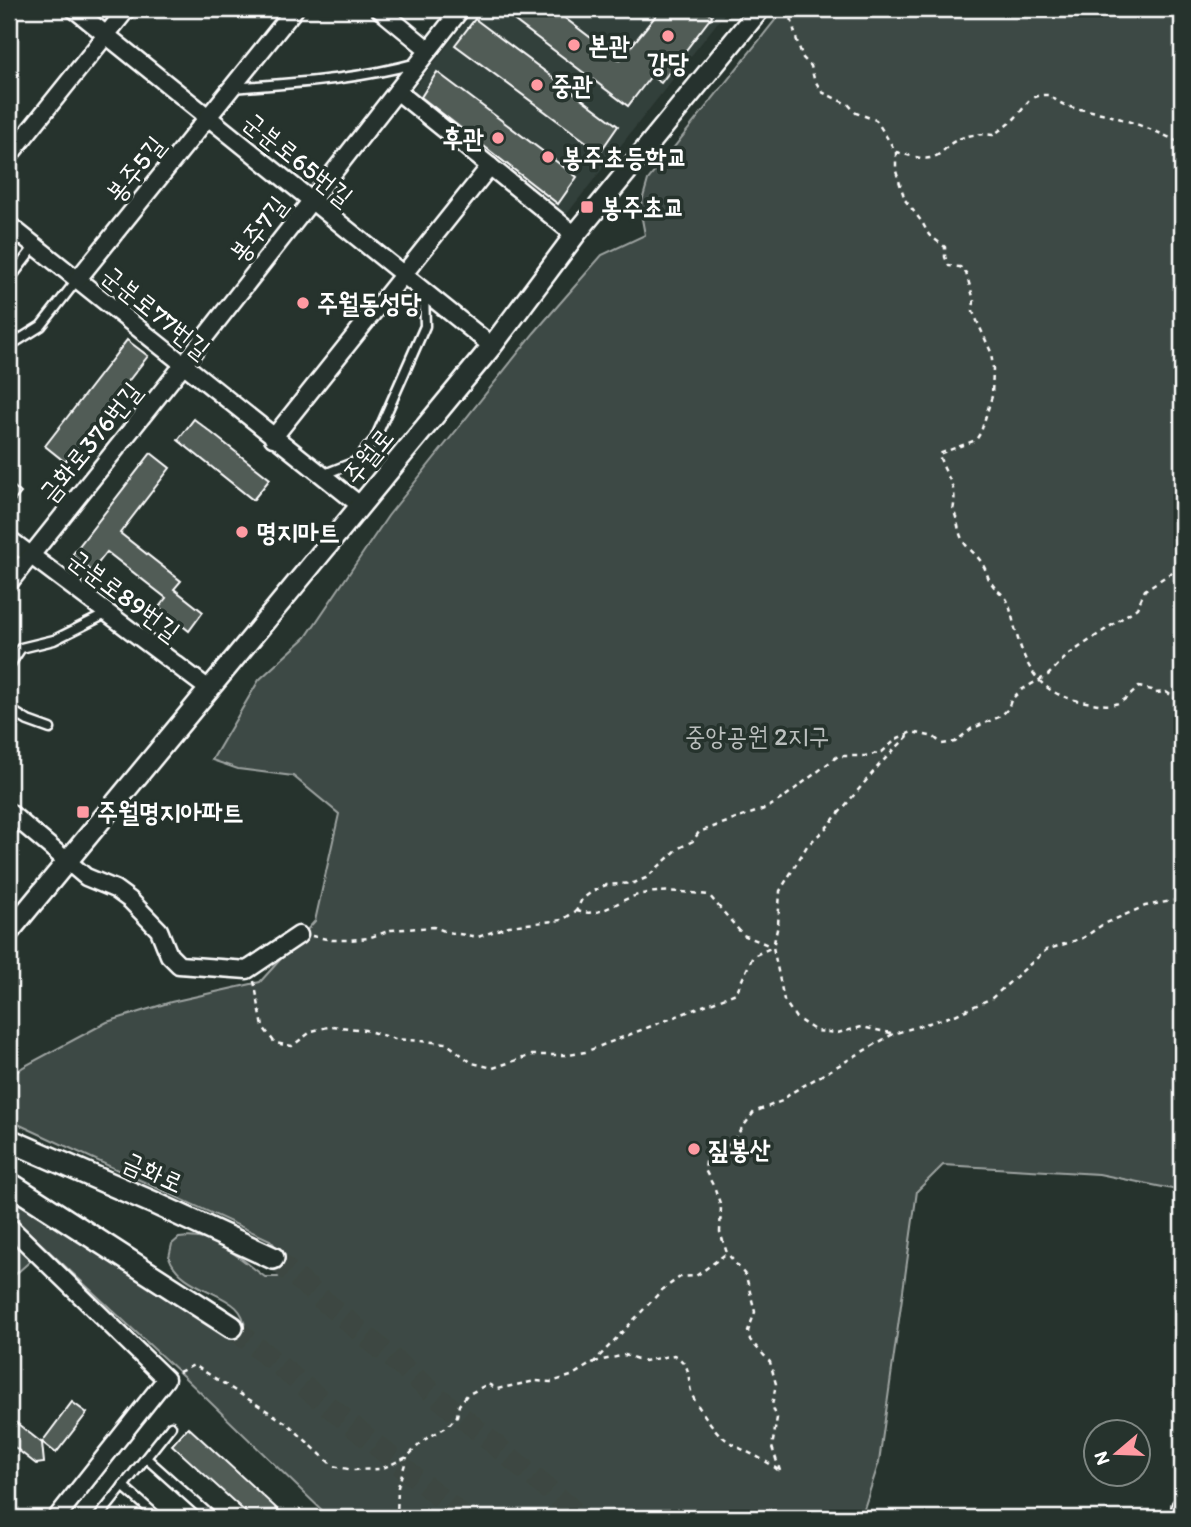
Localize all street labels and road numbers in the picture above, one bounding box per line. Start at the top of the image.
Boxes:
street label: 군분로65번길 [237,105,359,213]
street label: 봉주5길 [99,129,172,209]
street label: 봉주7길 [222,189,294,269]
street label: 군분로77번길 [95,259,217,366]
street label: 금화로376번길 [32,375,148,509]
street label: 주월로 [336,422,400,490]
street label: 군분로89번길 [61,542,187,648]
street label: 금화로 [118,1145,188,1199]

